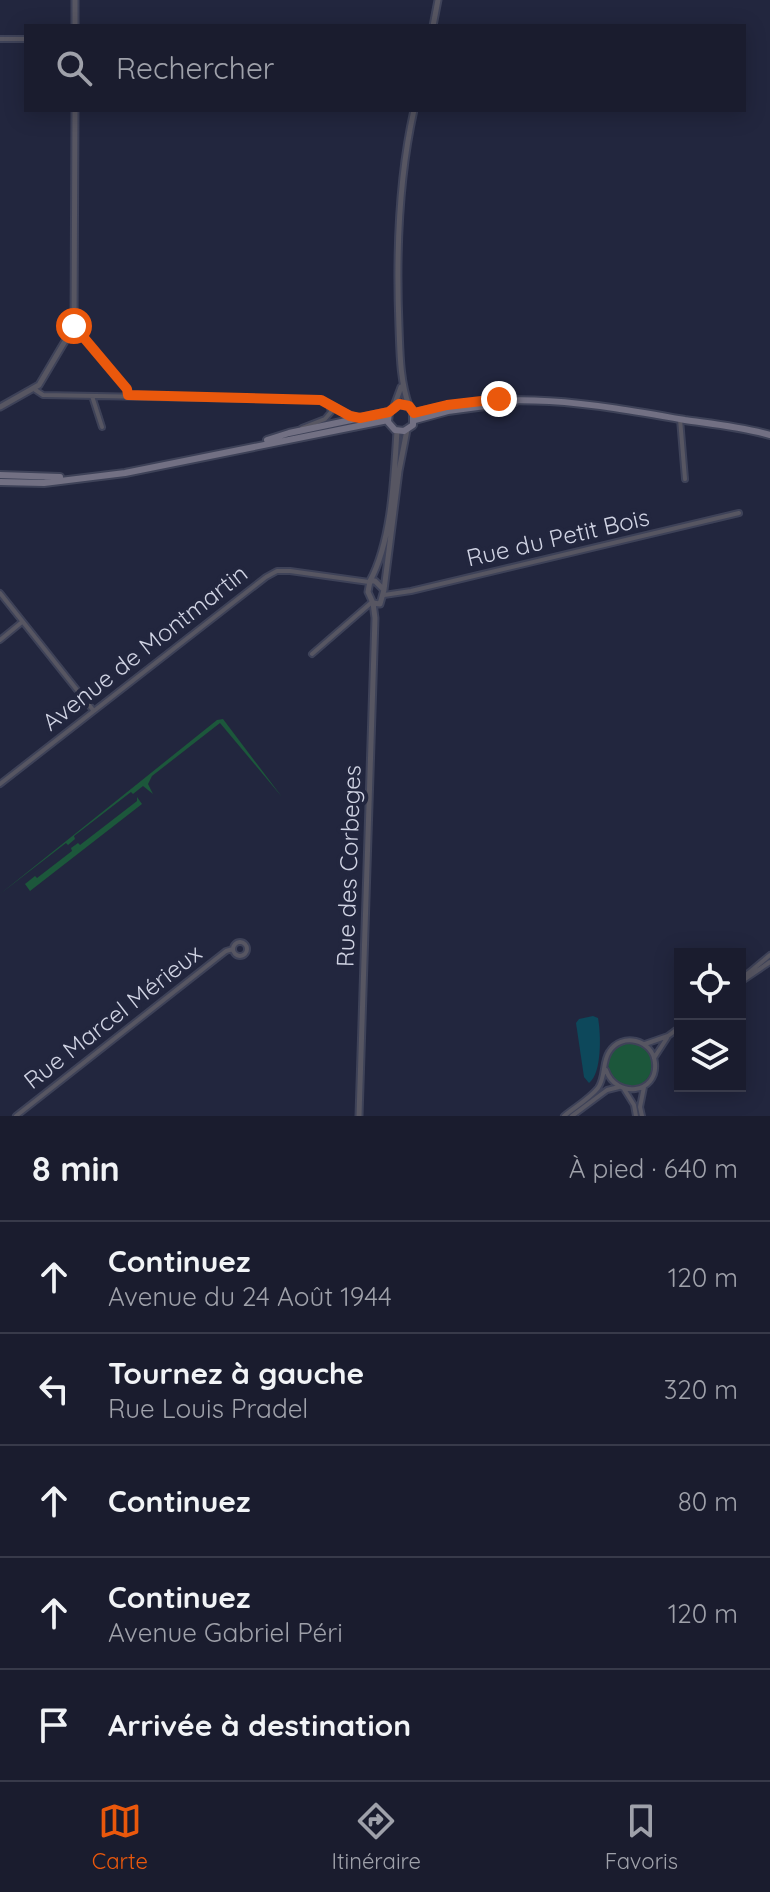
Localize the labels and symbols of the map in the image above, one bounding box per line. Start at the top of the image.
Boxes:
route start [56,308,92,344]
route end [481,381,517,417]
street label: Rue du Petit Bois [463,501,652,573]
street label: Avenue de Montmartin [36,558,253,737]
street label: Rue des Corbeges [329,764,367,968]
street label: Rue Marcel Mérieux [17,937,207,1095]

